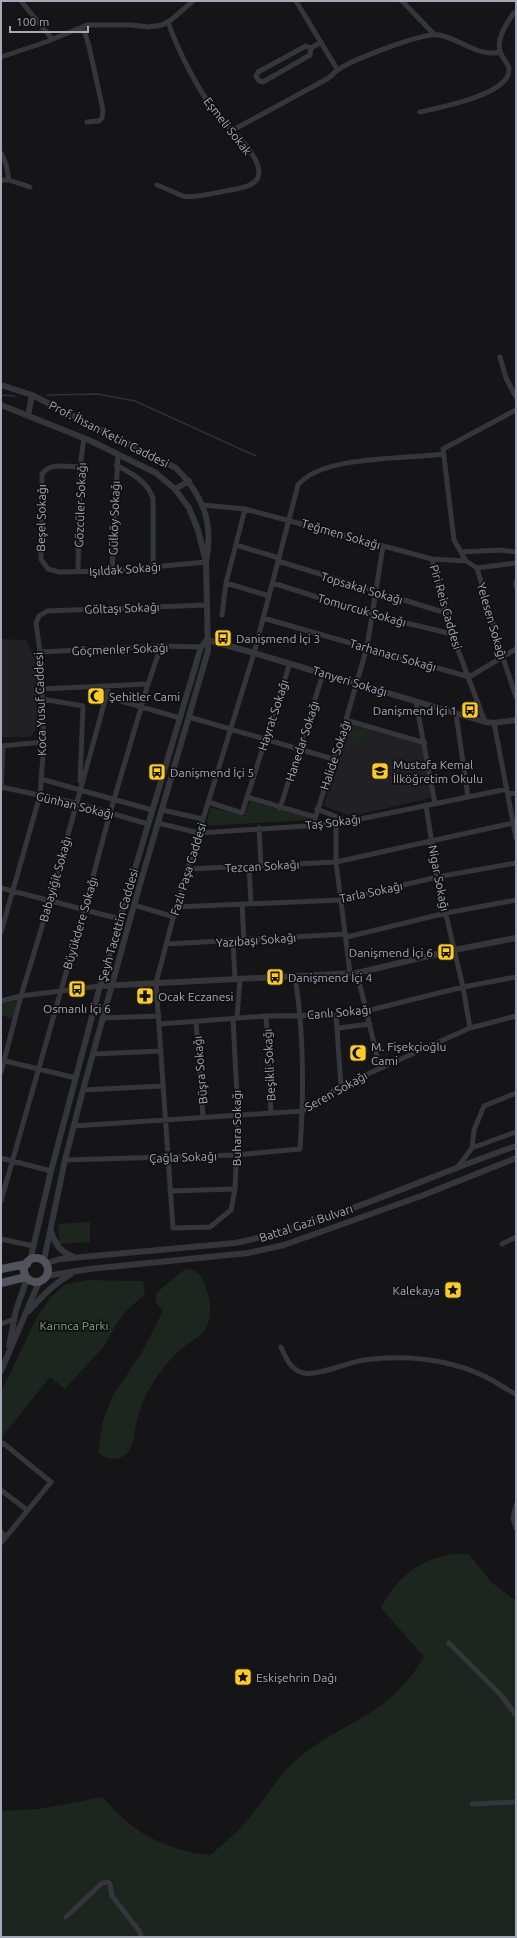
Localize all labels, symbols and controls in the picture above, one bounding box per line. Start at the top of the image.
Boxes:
scale bar [10,8,88,34]
text: 100 m [16,15,49,28]
street label: Eşmeli Sokak [202,95,254,157]
street label: Prof. İhsan Ketin Caddesi [47,398,171,470]
street label: Gözcüler Sokağı [72,462,88,548]
street label: Gülköy Sokağı [106,480,122,556]
street label: Beşel Sokağı [34,484,48,552]
street label: Teğmen Sokağı [300,517,382,551]
street label: Işıldak Sokağı [89,560,161,578]
street label: Piri Reis Caddesi [428,563,464,651]
street label: Topsakal Sokağı [319,569,405,607]
street label: Yelesen Sokağı [475,581,509,661]
street label: Tomurcuk Sokağı [316,591,408,629]
street label: Göltaşı Sokağı [84,600,160,616]
bus stop icon: Danişmend İçi 3 [213,628,233,648]
place label: Danişmend İçi 3 [236,632,320,645]
street label: Tarhanacı Sokağı [348,636,438,674]
street label: Göçmenler Sokağı [71,641,169,657]
street label: Koca Yusuf Caddesi [32,652,48,756]
street label: Tanyeri Sokağı [311,664,389,698]
street label: Hayrat Sokağı [255,678,291,752]
mosque icon: Şehitler Cami [86,686,106,706]
place label: Şehitler Cami [109,690,180,703]
street label: Hanedar Sokağı [283,699,321,783]
bus stop icon: Danişmend İçi 1 [460,700,480,720]
place label: Danişmend İçi 1 [373,704,457,717]
street label: Halide Sokağı [318,719,352,791]
place label: Mustafa Kemal İlköğretim Okulu [393,758,483,785]
school or university icon: Mustafa Kemal İlköğretim Okulu [370,761,390,781]
bus stop icon: Danişmend İçi 5 [147,762,167,782]
place label: Danişmend İçi 5 [170,766,254,779]
street label: Günhan Sokağı [35,789,115,821]
street label: Taş Sokağı [305,812,361,832]
street label: Fazlı Paşa Caddesi [168,821,208,917]
street label: Babayiğit Sokağı [37,835,73,923]
street label: Nigar Sokağı [426,844,452,912]
street label: Tezcan Sokağı [224,858,300,874]
street label: Şeyh Tacettin Caddesi [96,867,140,983]
street label: Büyükdere Sokağı [61,875,99,971]
street label: Tarla Sokağı [338,879,404,905]
street label: Yazıbaşı Sokağı [215,931,297,949]
bus stop icon: Danişmend İçi 6 [436,942,456,962]
place label: Danişmend İçi 6 [349,946,433,959]
bus stop icon: Danişmend İçi 4 [265,967,285,987]
place label: Danişmend İçi 4 [288,971,373,984]
bus stop icon: Osmanlı İçi 6 [67,979,87,999]
pharmacy icon: Ocak Eczanesi [135,986,155,1006]
place label: Ocak Eczanesi [158,990,233,1003]
place label: Osmanlı İçi 6 [43,1002,111,1015]
street label: Canlı Sokağı [306,1003,372,1021]
street label: Beşikli Sokağı [261,1028,277,1102]
street label: Büşra Sokağı [191,1035,209,1105]
place label: M. Fişekçioğlu Cami [371,1040,446,1067]
mosque icon: M. Fişekçioğlu Cami [348,1043,368,1063]
street label: Seren Sokağı [303,1069,369,1113]
street label: Buhara Sokağı [230,1090,243,1166]
street label: Çağla Sokağı [149,1149,217,1165]
street label: Battal Gazi Bulvarı [258,1202,354,1244]
place icon: Kalekaya [443,1280,463,1300]
place label: Kalekaya [393,1284,440,1297]
park label: Karınca Parkı [39,1319,109,1332]
place icon: Eskişehrin Dağı [233,1667,253,1687]
place label: Eskişehrin Dağı [256,1671,337,1684]

